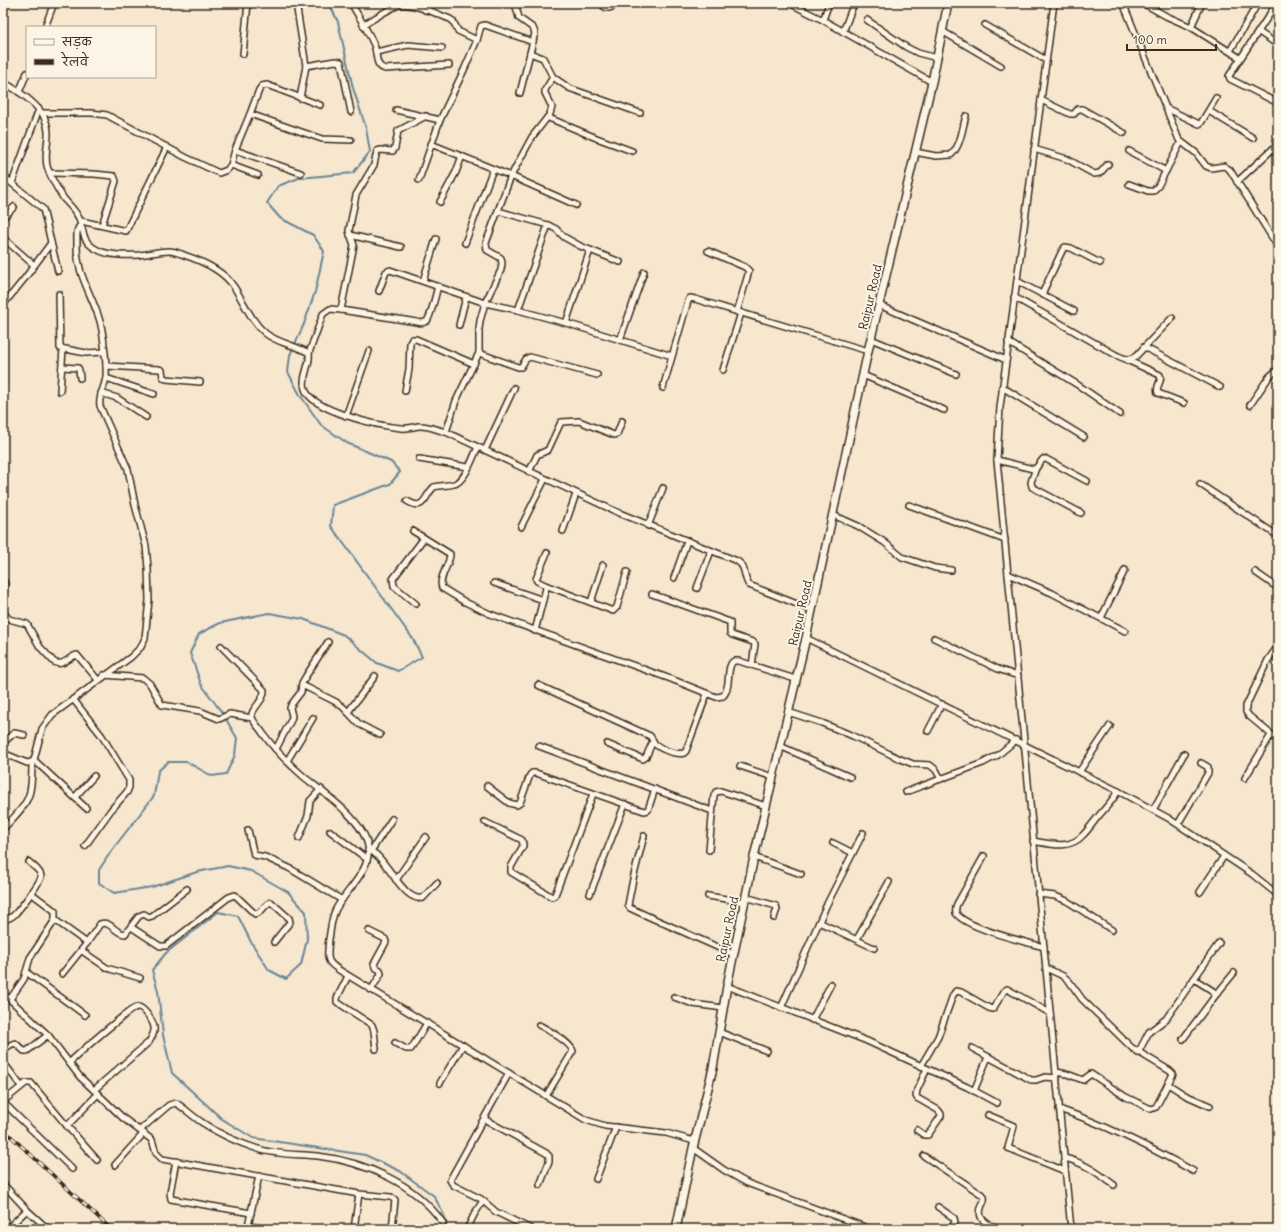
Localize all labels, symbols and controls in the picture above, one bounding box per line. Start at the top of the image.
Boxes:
legend [26,26,156,78]
scale bar [1127,26,1216,52]
text: 100 m [1133,32,1167,47]
text: सड़क [61,34,93,50]
text: रेलवे [60,51,89,69]
street label: Raipur Road [855,263,885,331]
street label: Raipur Road [785,579,815,647]
street label: Raipur Road [713,895,741,963]

